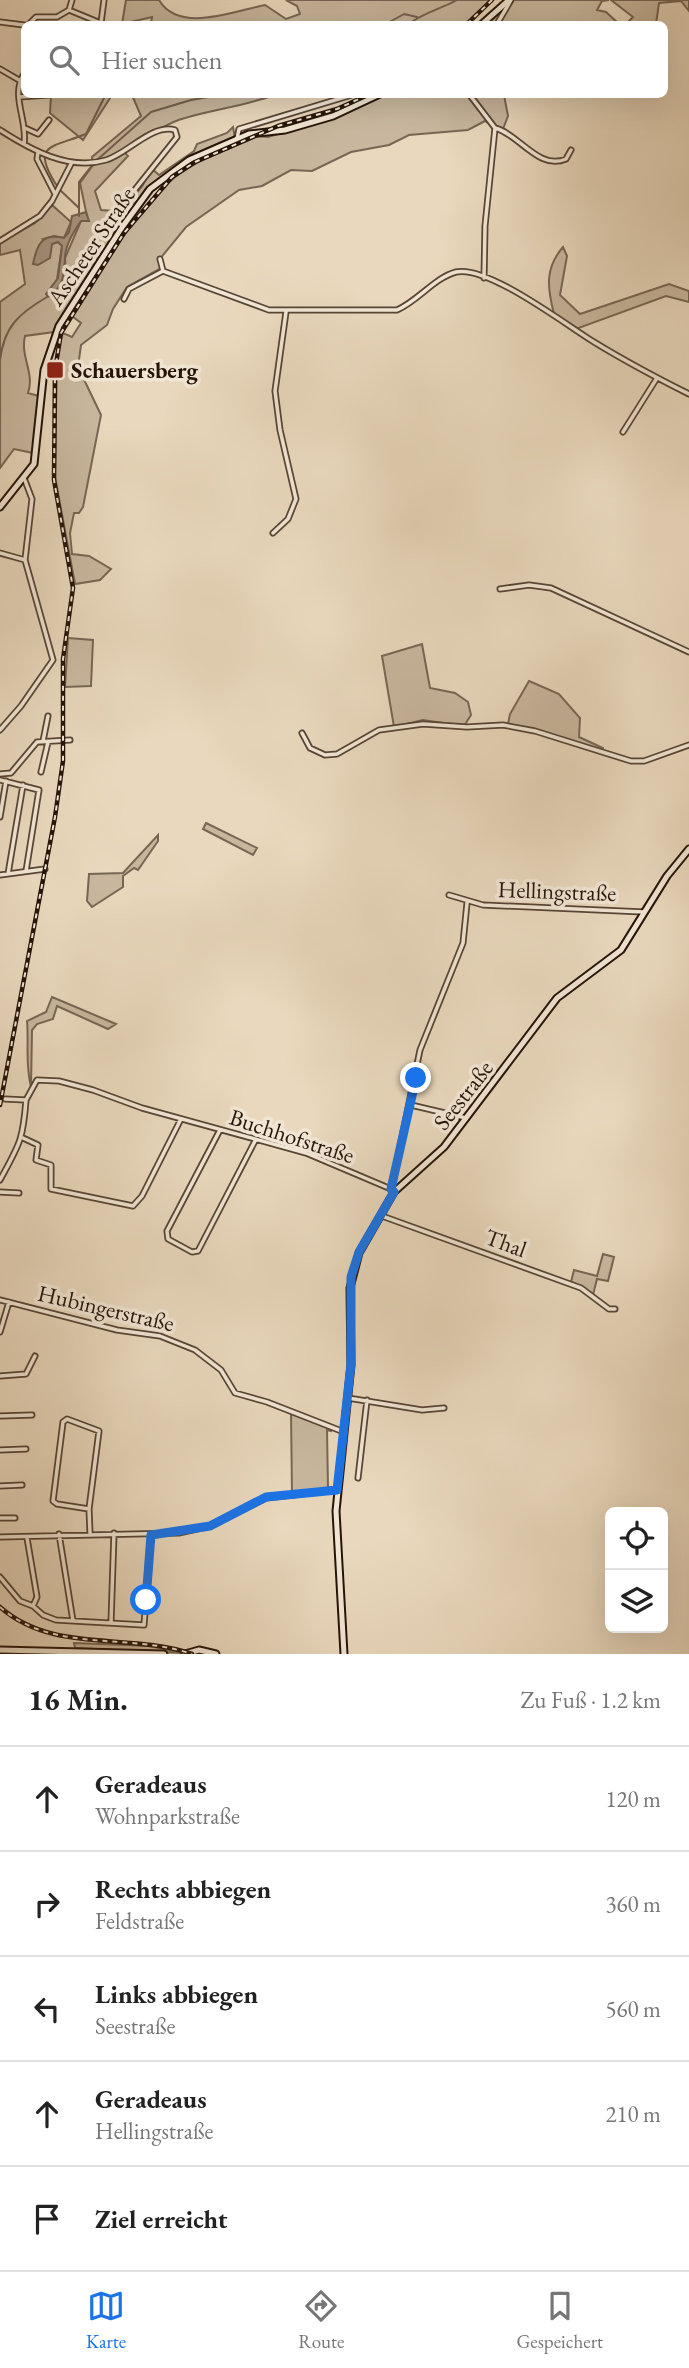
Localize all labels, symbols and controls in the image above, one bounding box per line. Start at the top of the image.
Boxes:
search box [21,21,668,98]
icon: search [45,41,83,79]
text: Hier suchen [101,43,222,77]
street label: Ascheter Straße [40,181,142,312]
place label: Schauersberg [71,355,198,385]
marker: Schauersberg [45,360,65,380]
street label: Hellingstraße [497,874,617,908]
street label: Seestraße [426,1054,500,1136]
route end [400,1062,431,1093]
street label: Buchhofstraße [226,1102,358,1170]
street label: Thal [481,1222,531,1264]
street label: Hubingerstraße [35,1278,177,1338]
map controls [605,1507,668,1633]
button: locate [605,1507,668,1570]
button: layers [605,1570,668,1633]
route start [130,1584,161,1615]
text: 16 Min. [28,1680,128,1719]
text: Zu Fuß · 1.2 km [520,1685,661,1715]
text: Geradeaus [95,1767,207,1801]
icon: ahead [28,1780,66,1818]
text: 120 m [605,1784,661,1814]
text: Wohnparkstraße [95,1801,240,1831]
text: Rechts abbiegen [95,1872,271,1906]
icon: right [28,1885,66,1923]
text: 360 m [605,1889,661,1919]
text: Feldstraße [95,1906,184,1936]
text: Links abbiegen [95,1977,258,2011]
icon: left [28,1990,66,2028]
text: 560 m [605,1994,661,2024]
text: Seestraße [95,2011,175,2041]
text: Geradeaus [95,2082,207,2116]
icon: ahead [28,2095,66,2133]
text: 210 m [605,2099,661,2129]
text: Hellingstraße [95,2116,214,2146]
icon: arrive [28,2200,66,2238]
text: Ziel erreicht [95,2202,227,2236]
tab: Karte [86,2287,126,2354]
tab: Route [298,2287,345,2354]
tab: Gespeichert [516,2287,603,2354]

